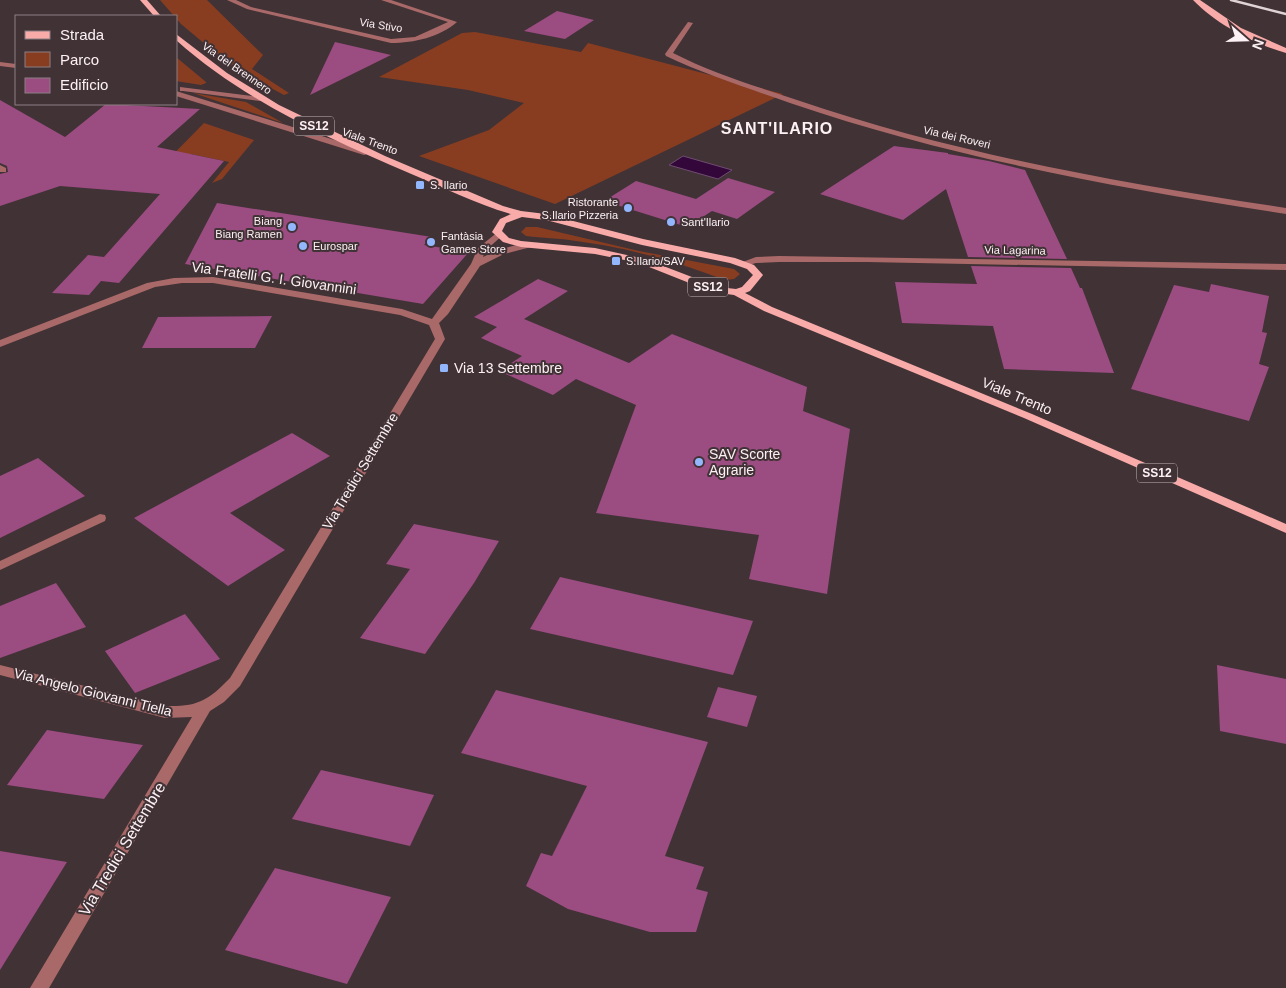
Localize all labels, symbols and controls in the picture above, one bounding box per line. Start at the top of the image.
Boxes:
legend [15,15,178,105]
north arrow [1221,15,1271,65]
street label: Via Stivo [359,16,403,34]
text: Strada [60,26,105,43]
text: N [1249,37,1267,52]
street label: Via del Brennero [200,40,274,96]
text: Parco [60,51,99,68]
text: Edificio [60,76,108,93]
road number: SS12 [294,116,334,136]
district label: SANT'ILARIO [721,120,833,137]
street label: Via dei Roveri [922,123,992,151]
street label: Viale Trento [340,125,400,157]
marker: S. Ilario [414,179,426,191]
place label: S. Ilario [430,179,467,191]
place label: Ristorante S.Ilario Pizzeria [542,196,619,221]
marker: Ristorante S.Ilario Pizzeria [622,202,634,214]
place label: Biang Biang Ramen [215,215,282,240]
marker: Sant'Ilario [665,216,677,228]
place label: Sant'Ilario [681,216,730,228]
marker: Biang Biang Ramen [286,221,298,233]
place label: Fantàsia Games Store [441,230,506,255]
marker: Fantàsia Games Store [425,236,437,248]
marker: Eurospar [297,240,309,252]
place label: Eurospar [313,240,358,252]
street label: Via Lagarina [984,243,1047,257]
marker: S.Ilario/SAV [610,255,622,267]
place label: S.Ilario/SAV [626,255,685,267]
street label: Via Fratelli G. I. Giovannini [191,259,357,297]
road number: SS12 [688,278,728,296]
place label: Via 13 Settembre [454,360,562,376]
marker: Via 13 Settembre [438,362,450,374]
street label: Viale Trento [980,374,1055,418]
street label: Via Tredici Settembre [319,409,401,532]
place label: SAV Scorte Agrarie [709,446,781,478]
marker: SAV Scorte Agrarie [693,456,705,468]
road number: SS12 [1137,463,1177,482]
street label: Via Angelo Giovanni Tiella [12,665,174,719]
street label: Via Tredici Settembre [75,779,169,919]

